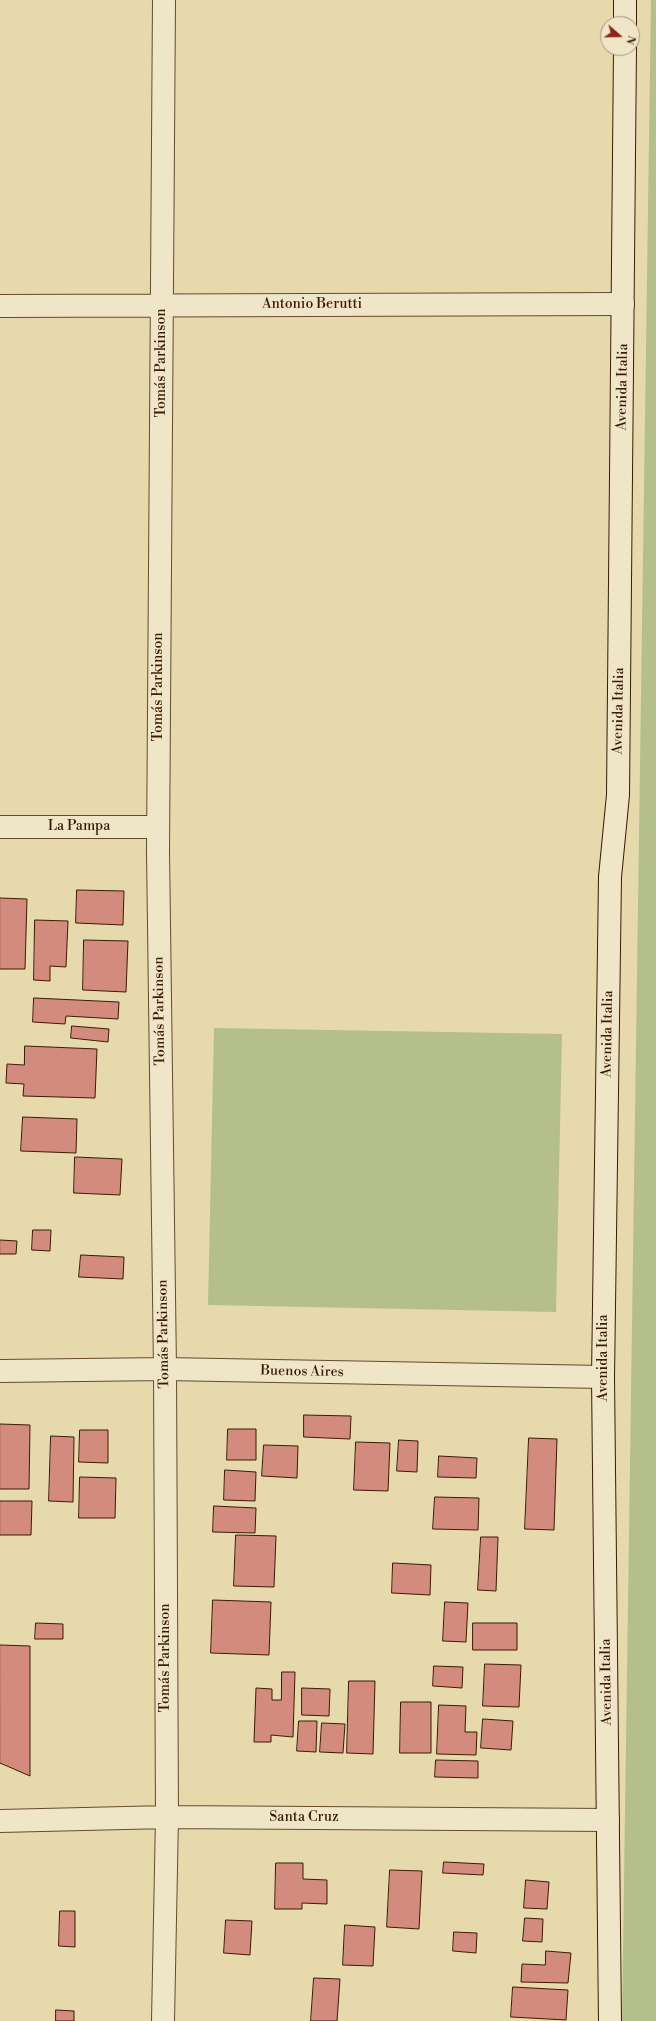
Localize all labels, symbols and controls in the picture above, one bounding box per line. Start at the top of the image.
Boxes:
north arrow [600,16,640,56]
text: N [622,33,638,46]
street label: Antonio Berutti [262,297,362,313]
street label: Tomás Parkinson [154,308,170,418]
street label: Avenida Italia [614,343,632,431]
street label: Tomás Parkinson [151,632,167,742]
street label: Avenida Italia [610,667,628,755]
street label: La Pampa [48,819,110,835]
street label: Tomás Parkinson [151,956,169,1066]
street label: Avenida Italia [599,990,617,1078]
street label: Tomás Parkinson [155,1279,173,1389]
street label: Avenida Italia [596,1314,612,1402]
street label: Buenos Aires [260,1363,344,1381]
street label: Tomás Parkinson [158,1603,174,1713]
street label: Avenida Italia [598,1638,616,1726]
street label: Santa Cruz [269,1810,339,1826]

